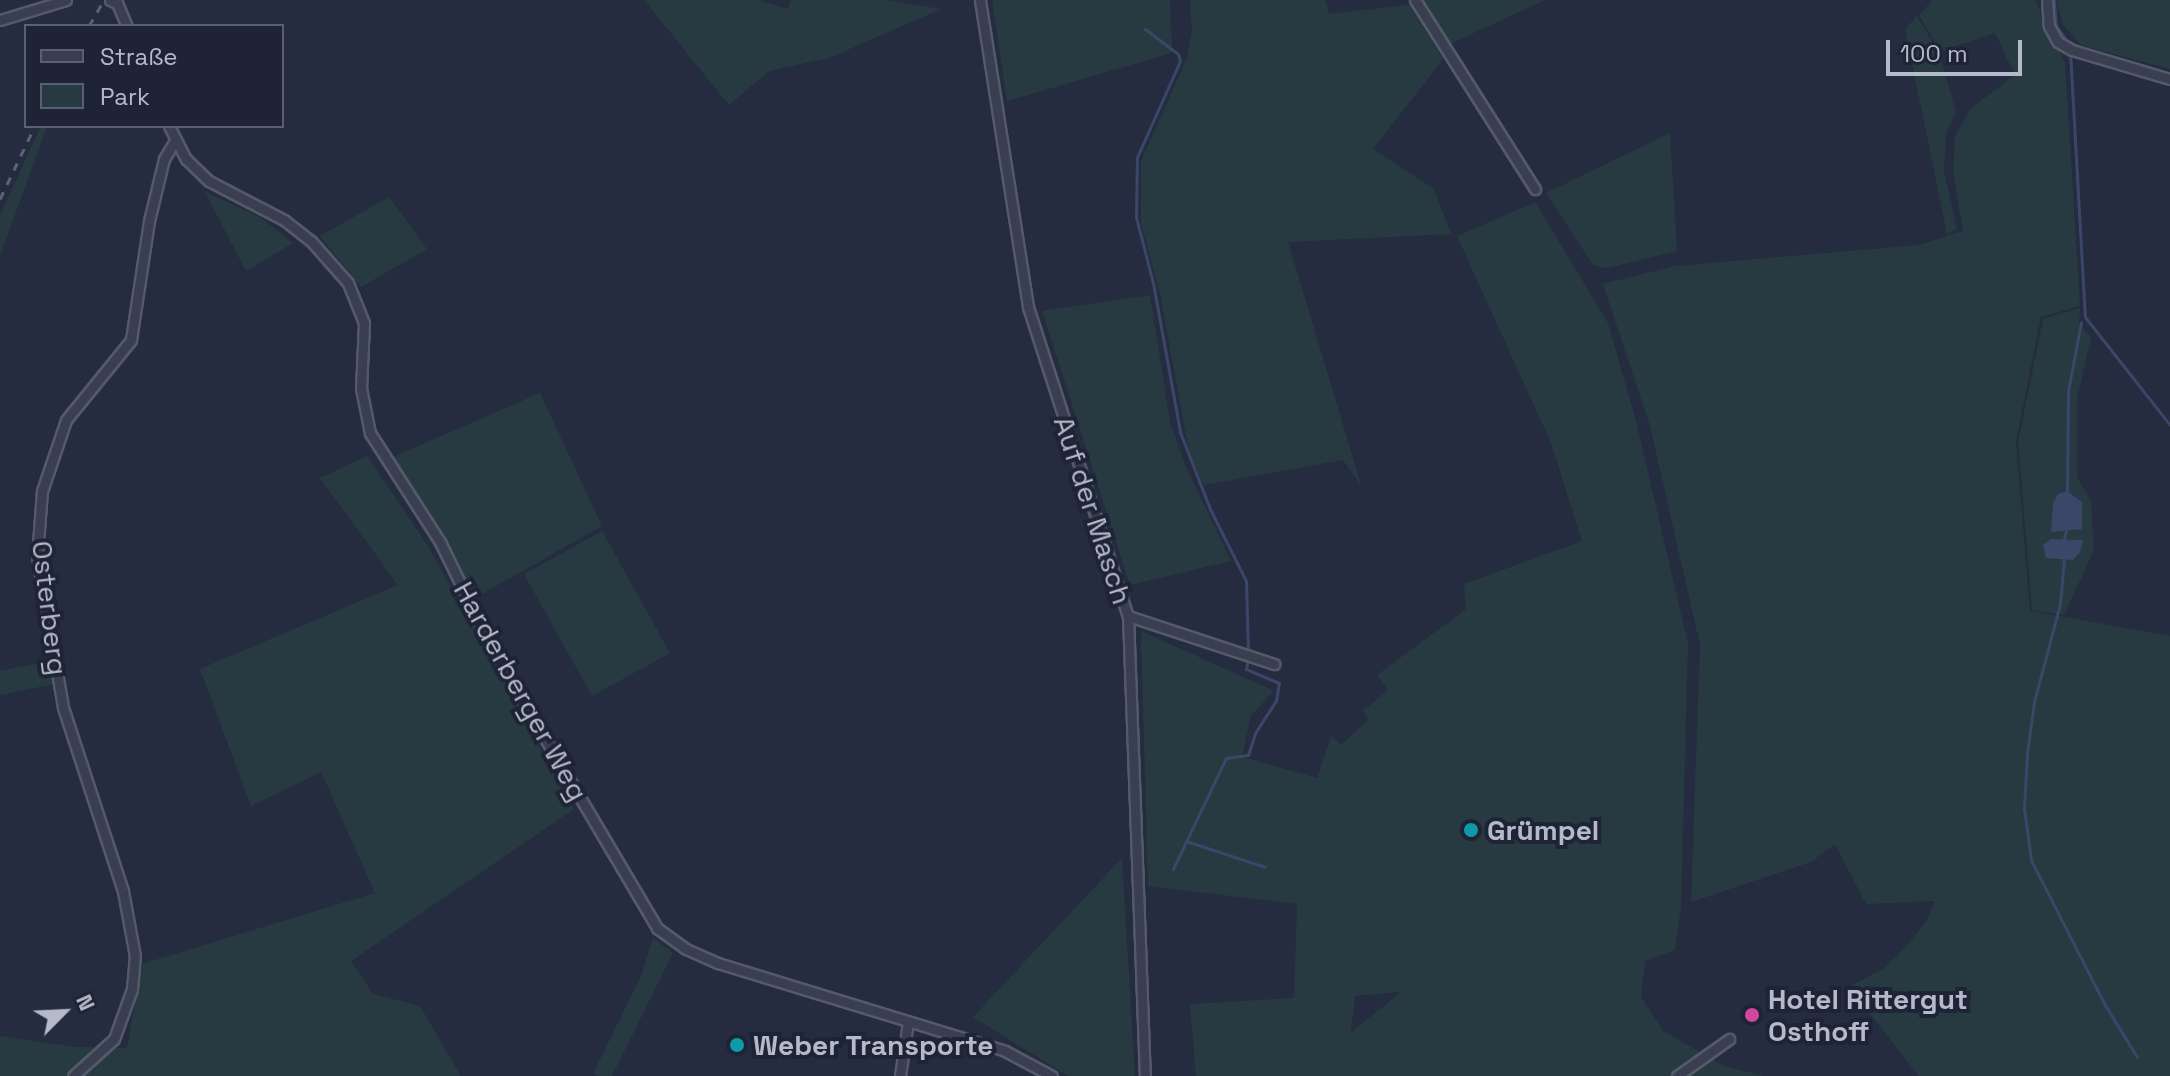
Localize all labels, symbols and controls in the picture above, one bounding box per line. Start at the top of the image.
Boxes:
legend [24,24,284,128]
scale bar [1890,24,2026,74]
text: 100 m [1900,38,1968,69]
text: Straße [100,41,177,72]
text: Park [100,81,150,112]
street label: Auf der Masch [1047,412,1139,608]
street label: Osterberg [25,539,75,677]
street label: Harderberger Weg [447,576,595,806]
place label: Grümpel [1487,813,1599,847]
marker: Grümpel [1462,821,1480,839]
north arrow [24,972,104,1052]
place label: Hotel Rittergut Osthoff [1768,982,1968,1048]
text: N [70,990,102,1015]
marker: Hotel Rittergut Osthoff [1743,1006,1761,1024]
place label: Weber Transporte [753,1028,994,1062]
marker: Weber Transporte [728,1036,746,1054]

